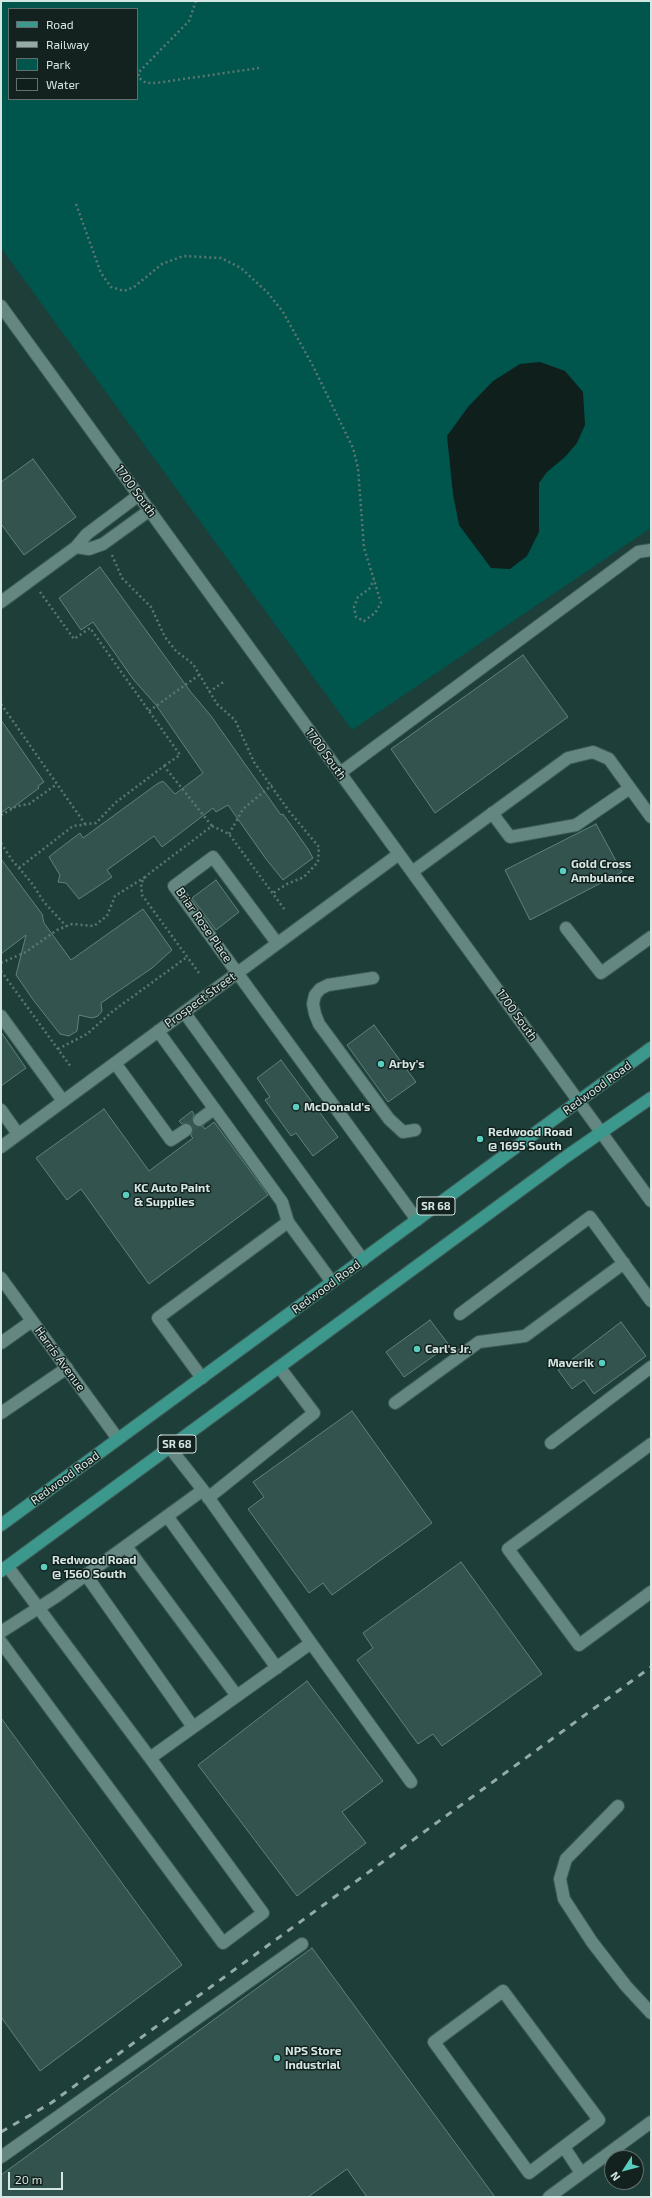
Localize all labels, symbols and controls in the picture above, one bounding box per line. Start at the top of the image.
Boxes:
legend [8,8,138,100]
text: Road [46,17,74,31]
text: Railway [46,37,89,51]
text: Park [46,57,71,71]
text: Water [46,77,80,91]
street label: 1700 South [113,462,159,520]
street label: 1700 South [303,725,349,783]
place label: Gold Cross Ambulance [571,857,634,885]
marker: Gold Cross Ambulance [558,866,568,876]
street label: Briar Rose Place [173,885,235,965]
street label: Prospect Street [162,969,238,1031]
street label: 1700 South [494,986,540,1044]
place label: Arby's [389,1057,425,1071]
street label: Redwood Road [560,1058,634,1118]
marker: Arby's [376,1059,386,1069]
place label: McDonald's [304,1100,370,1114]
marker: McDonald's [291,1102,301,1112]
place label: Redwood Road @ 1695 South [488,1125,572,1153]
marker: Redwood Road @ 1695 South [475,1134,485,1144]
place label: KC Auto Paint & Supplies [134,1181,210,1209]
marker: KC Auto Paint & Supplies [121,1190,131,1200]
road number: SR 68 [417,1197,455,1215]
street label: Redwood Road [289,1257,363,1317]
street label: Harris Avenue [32,1324,88,1394]
place label: Carl's Jr. [425,1342,471,1356]
marker: Carl's Jr. [412,1344,422,1354]
place label: Maverik [548,1356,594,1370]
marker: Maverik [597,1358,607,1368]
road number: SR 68 [158,1435,196,1453]
street label: Redwood Road [28,1448,102,1508]
place label: Redwood Road @ 1560 South [52,1553,136,1581]
marker: Redwood Road @ 1560 South [39,1562,49,1572]
place label: NPS Store Industrial [285,2044,341,2072]
marker: NPS Store Industrial [272,2053,282,2063]
north arrow [604,2150,644,2190]
scale bar [10,2164,65,2190]
text: N [607,2170,622,2184]
text: 20 m [15,2172,42,2186]

